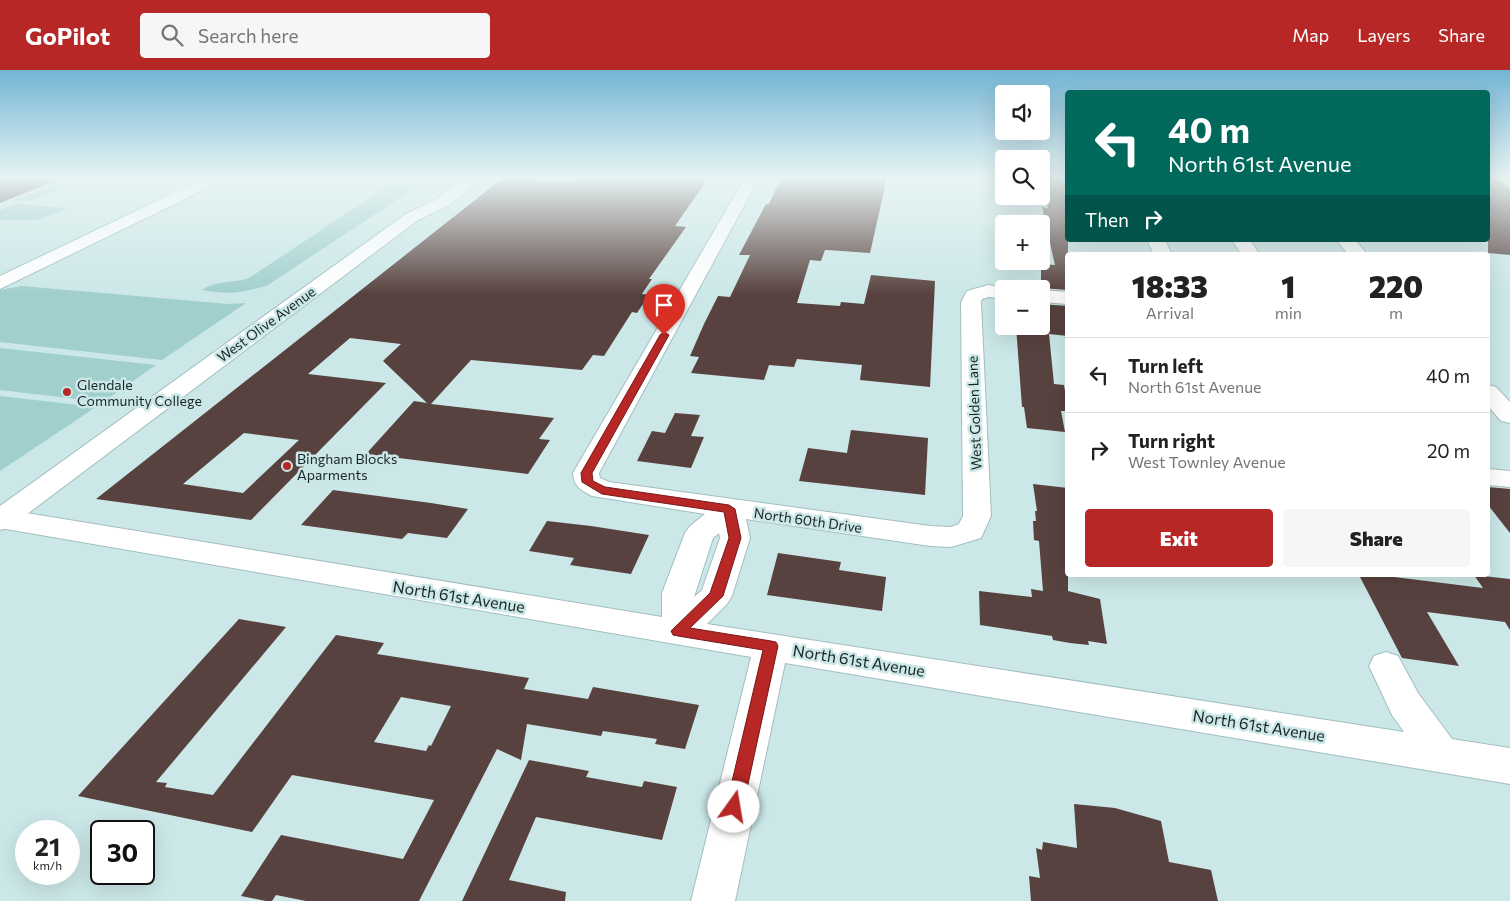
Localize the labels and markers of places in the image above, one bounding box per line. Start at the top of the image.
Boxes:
pin [643,284,685,335]
place label: Glendale Community College [77,376,202,409]
marker: Glendale Community College [61,386,73,398]
place label: Bingham Blocks Aparments [297,450,397,483]
marker: Bingham Blocks Aparments [281,460,293,472]

